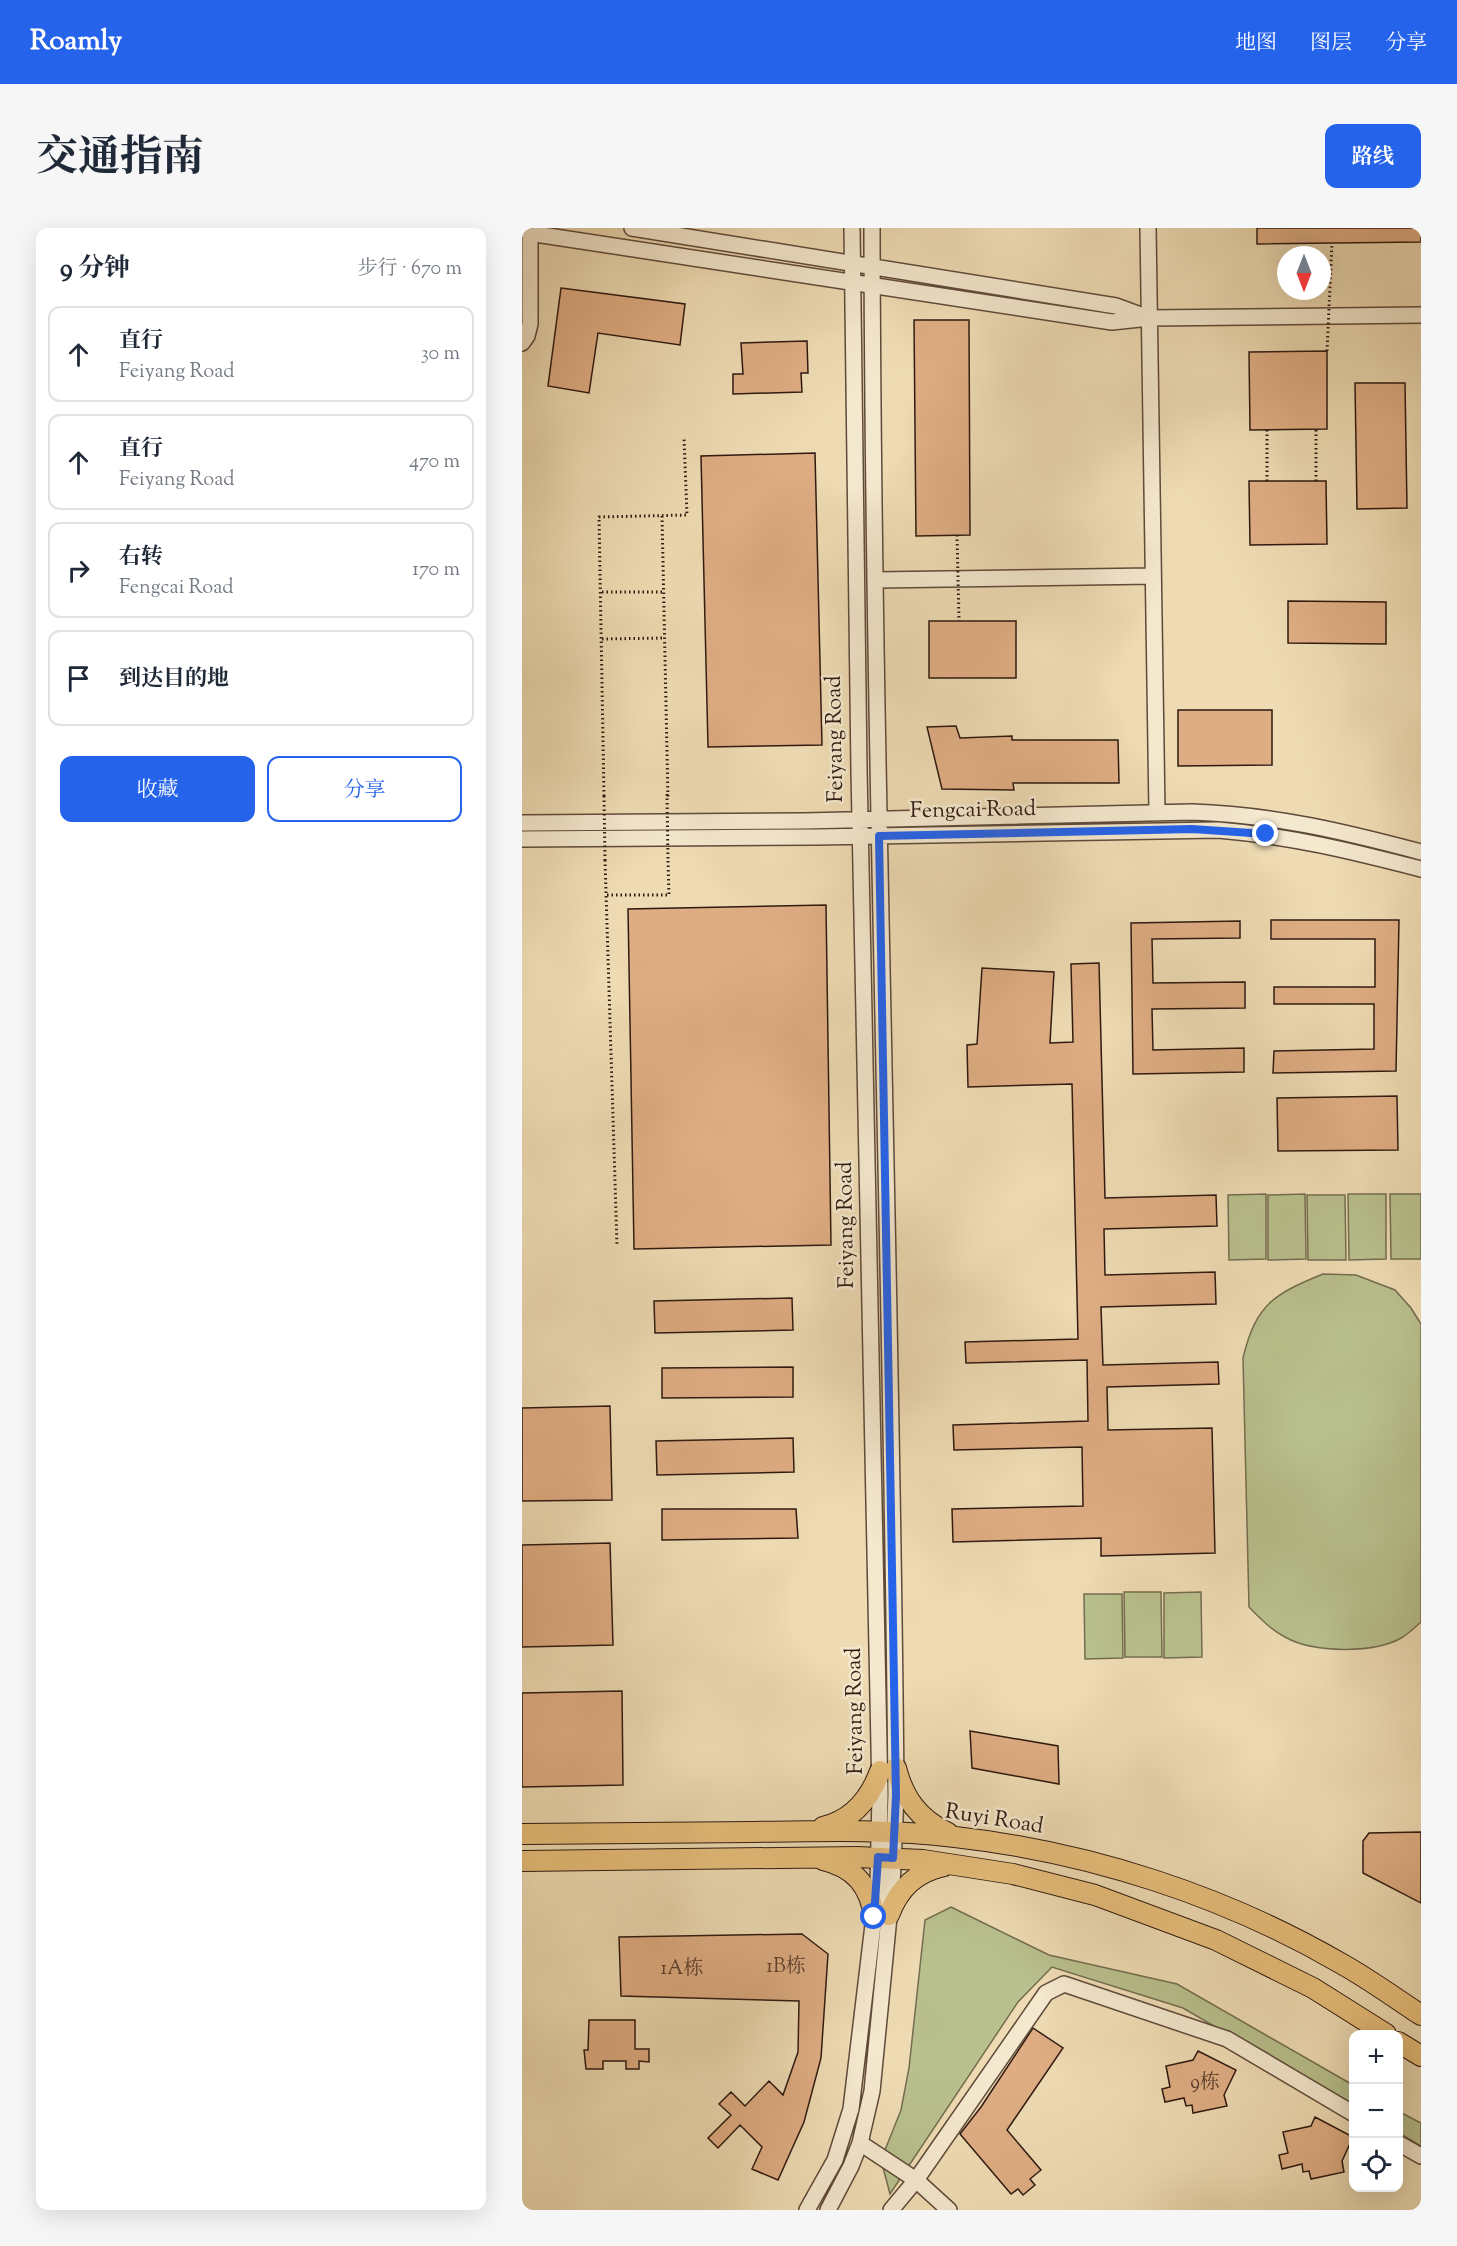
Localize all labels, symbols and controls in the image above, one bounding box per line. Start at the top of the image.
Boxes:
text: Roamly [30,22,122,62]
text: 地图 [1235,29,1277,59]
text: 图层 [1310,29,1352,59]
text: 分享 [1385,29,1427,59]
button: 路线 [1325,124,1421,188]
text: 交通指南 [36,130,204,190]
north arrow [1277,246,1331,300]
text: 9 分钟 [60,251,130,288]
text: 步行 · 670 m [357,255,462,284]
text: 直行 [119,326,163,358]
icon: ahead [62,338,95,371]
text: 30 m [421,340,460,369]
text: Feiyang Road [119,358,234,387]
text: 直行 [119,434,163,466]
icon: ahead [62,446,95,479]
text: 470 m [409,448,460,477]
text: Feiyang Road [119,466,234,495]
text: 右转 [119,542,163,574]
icon: right [62,554,95,587]
text: 170 m [412,556,460,585]
text: Fengcai Road [119,574,234,603]
icon: arrive [62,662,95,695]
text: 到达目的地 [119,664,229,696]
street label: Feiyang Road [819,675,853,803]
button: 收藏 [60,756,255,822]
button: 分享 [267,756,462,822]
street label: Fengcai Road [910,794,1036,828]
route end [1252,820,1278,846]
street label: Feiyang Road [830,1161,864,1289]
street label: Feiyang Road [839,1647,873,1775]
street label: Ruyi Road [943,1796,1045,1844]
route start [860,1903,886,1929]
house number: 1B栋 [766,1953,806,1982]
house number: 1A栋 [660,1955,704,1984]
map controls [1349,2030,1403,2192]
button: + [1349,2030,1403,2084]
house number: 9栋 [1190,2069,1220,2098]
button: − [1349,2084,1403,2138]
button: locate [1349,2138,1403,2192]

